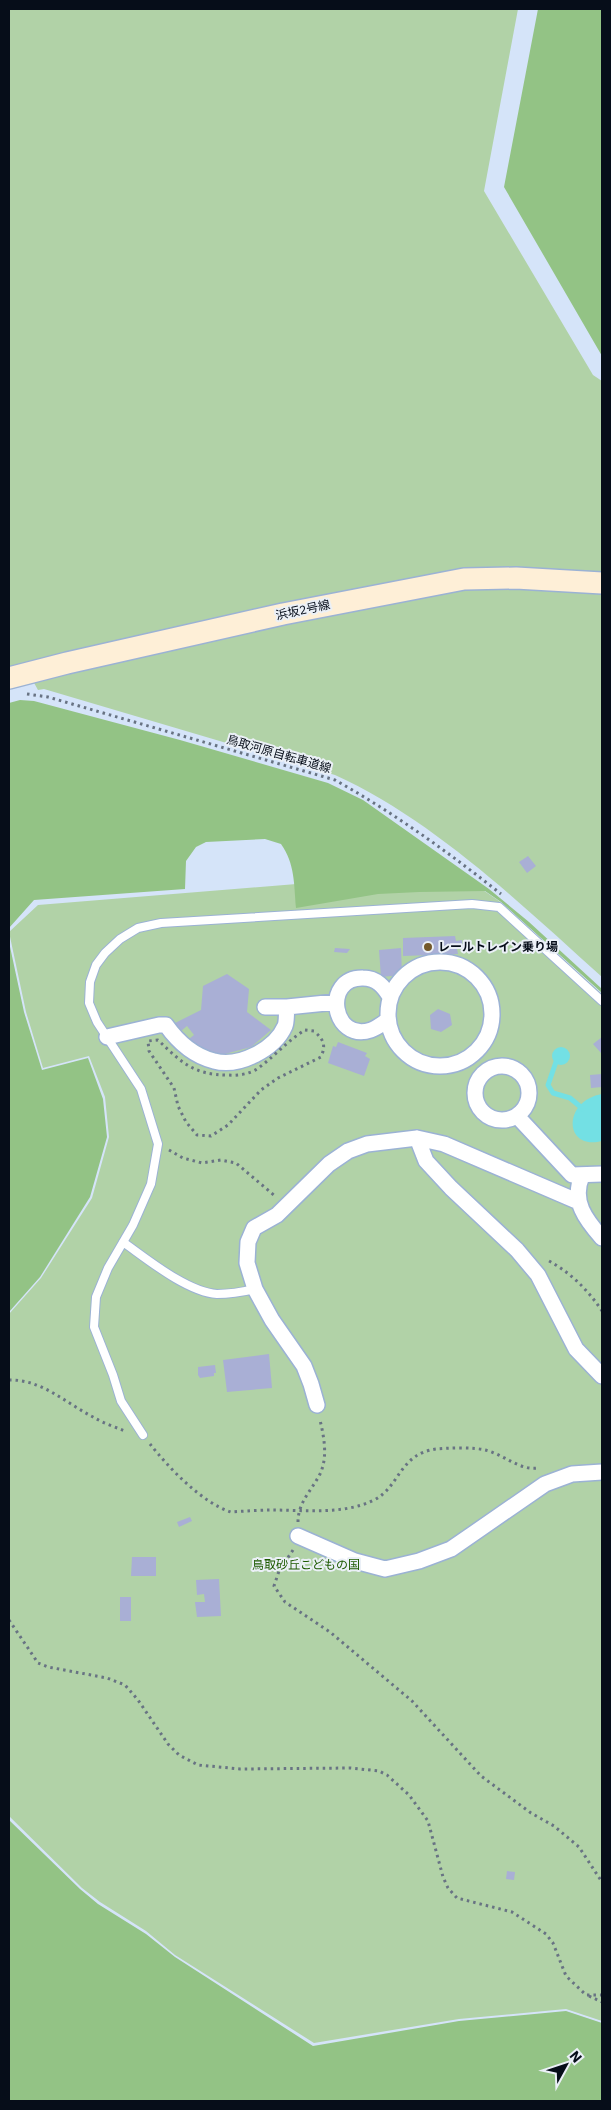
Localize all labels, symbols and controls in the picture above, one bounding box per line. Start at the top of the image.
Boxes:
street label: 浜坂2号線 [274,596,331,623]
street label: 鳥取河原自転車道線 [225,731,333,776]
place label: レールトレイン乗り場 [438,939,558,954]
marker: レールトレイン乗り場 [422,941,434,953]
park label: 鳥取砂丘こどもの国 [252,1557,360,1572]
north arrow [541,2040,591,2090]
text: N [566,2047,586,2066]

